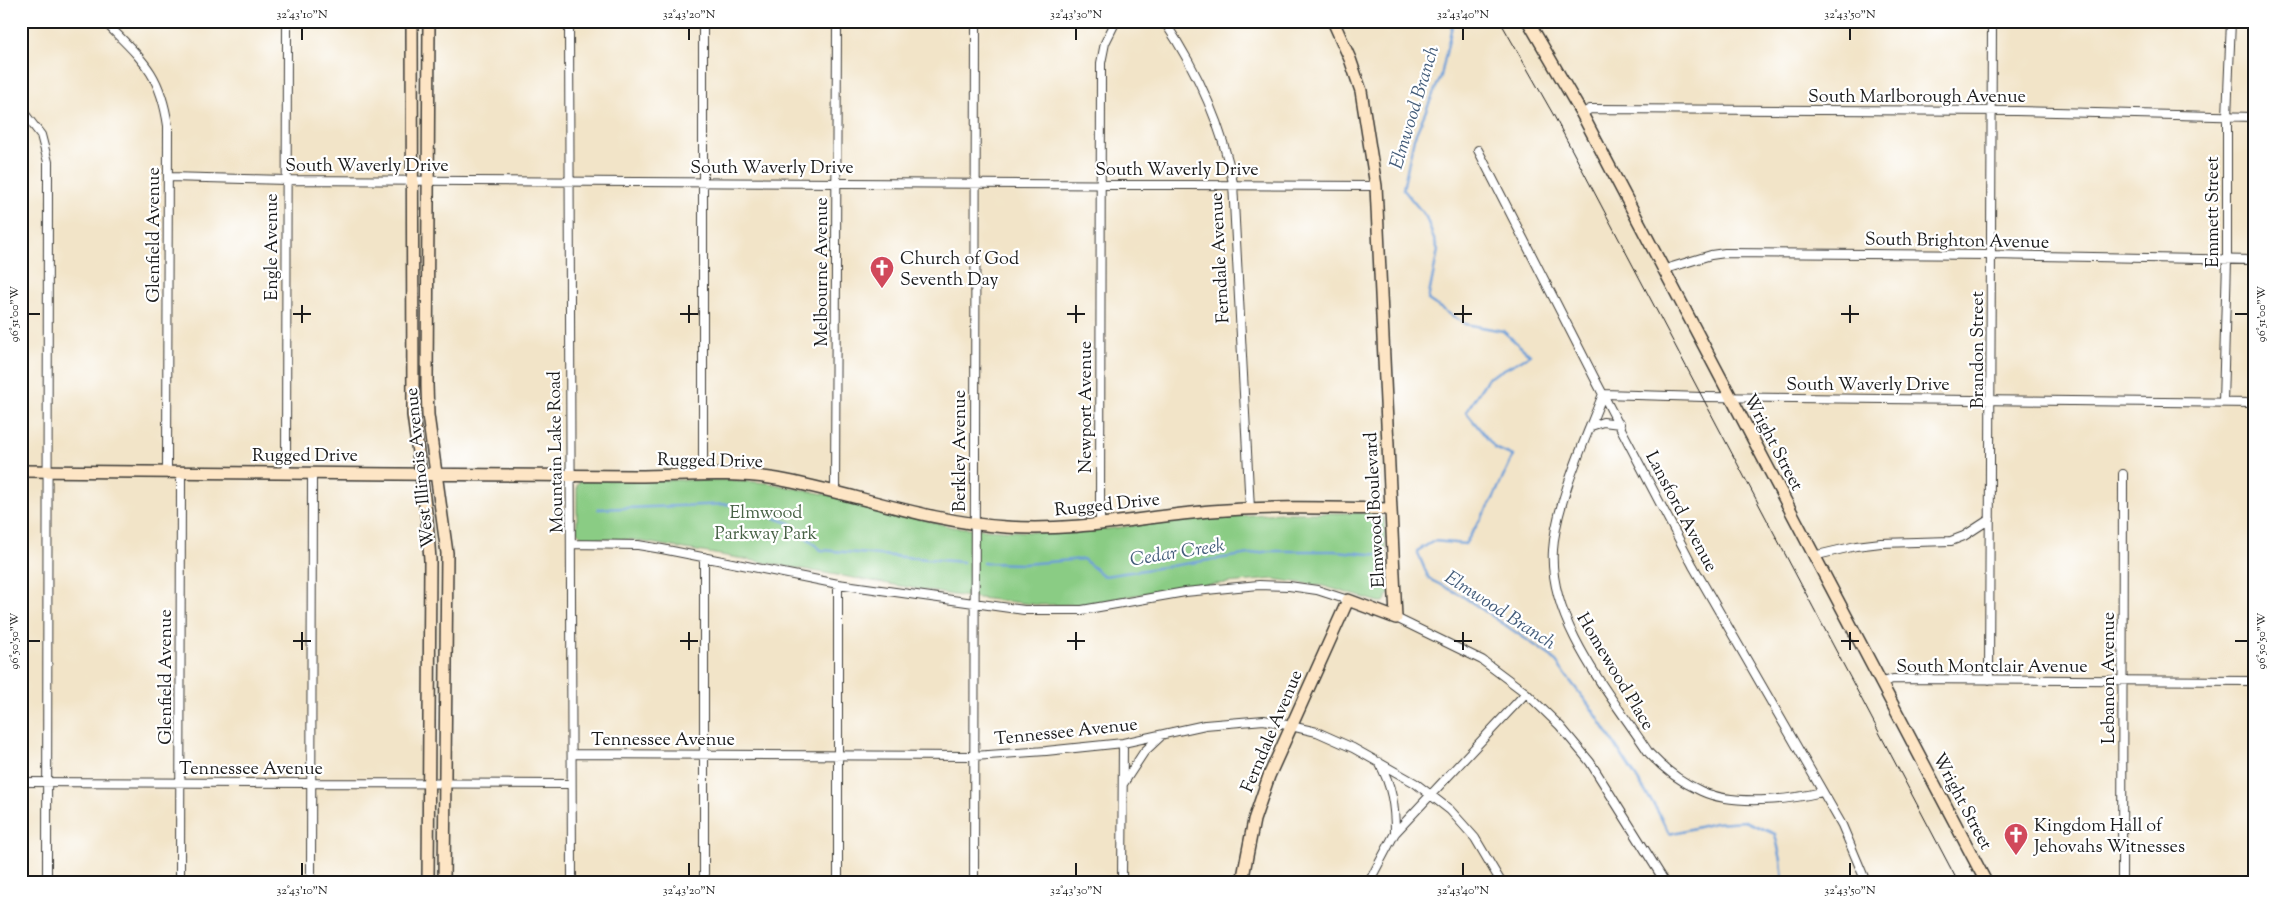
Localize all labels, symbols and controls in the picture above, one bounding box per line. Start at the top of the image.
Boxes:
text: 32°43'10"N [276,6,328,24]
text: 32°43'20"N [663,6,716,24]
text: 32°43'30"N [1050,6,1102,24]
text: 32°43'40"N [1437,6,1489,24]
text: 32°43'50"N [1824,6,1876,24]
water label: Elmwood Branch [1384,42,1447,173]
street label: South Marlborough Avenue [1808,85,2026,111]
street label: South Waverly Drive [285,154,449,180]
street label: South Waverly Drive [690,156,854,182]
street label: Emmett Street [2201,156,2227,268]
street label: South Waverly Drive [1095,158,1259,184]
street label: Glenfield Avenue [142,167,168,303]
street label: Ferndale Avenue [1205,192,1237,324]
street label: Engle Avenue [260,193,286,301]
street label: Melbourne Avenue [810,197,836,347]
street label: South Brighton Avenue [1865,227,2049,257]
place label: Church of God Seventh Day [900,247,1019,294]
church icon: Church of God Seventh Day [869,255,895,289]
text: 96°51'00"W [6,285,24,342]
text: 96°51'00"W [2253,285,2271,342]
street label: Brandon Street [1966,291,1992,409]
street label: Newport Avenue [1074,341,1100,473]
street label: Mountain Lake Road [543,371,571,533]
street label: South Waverly Drive [1786,373,1950,399]
street label: West Illinois Avenue [400,386,442,549]
street label: Berkley Avenue [948,390,974,512]
street label: Wright Street [1736,390,1809,496]
street label: Elmwood Boulevard [1359,431,1393,588]
street label: Rugged Drive [252,444,358,470]
street label: Lansford Avenue [1637,447,1723,577]
street label: Rugged Drive [657,448,763,476]
street label: Rugged Drive [1053,488,1161,524]
park label: Elmwood Parkway Park [715,501,818,548]
water label: Cedar Creek [1128,533,1227,574]
water label: Elmwood Branch [1439,565,1561,658]
street label: Homewood Place [1569,608,1660,736]
street label: Glenfield Avenue [154,609,180,745]
text: 96°50'50"W [6,612,24,669]
street label: Lebanon Avenue [2097,612,2123,744]
text: 96°50'50"W [2253,612,2271,669]
street label: South Montclair Avenue [1896,655,2088,681]
street label: Ferndale Avenue [1235,666,1310,797]
street label: Tennessee Avenue [993,713,1139,753]
street label: Tennessee Avenue [591,728,735,754]
street label: Wright Street [1925,749,1998,855]
street label: Tennessee Avenue [179,757,323,783]
place label: Kingdom Hall of Jehovahs Witnesses [2033,814,2185,861]
church icon: Kingdom Hall of Jehovahs Witnesses [2003,822,2029,856]
text: 32°43'10"N [276,882,328,900]
text: 32°43'20"N [663,882,716,900]
text: 32°43'30"N [1050,882,1102,900]
text: 32°43'40"N [1437,882,1489,900]
text: 32°43'50"N [1824,882,1876,900]

